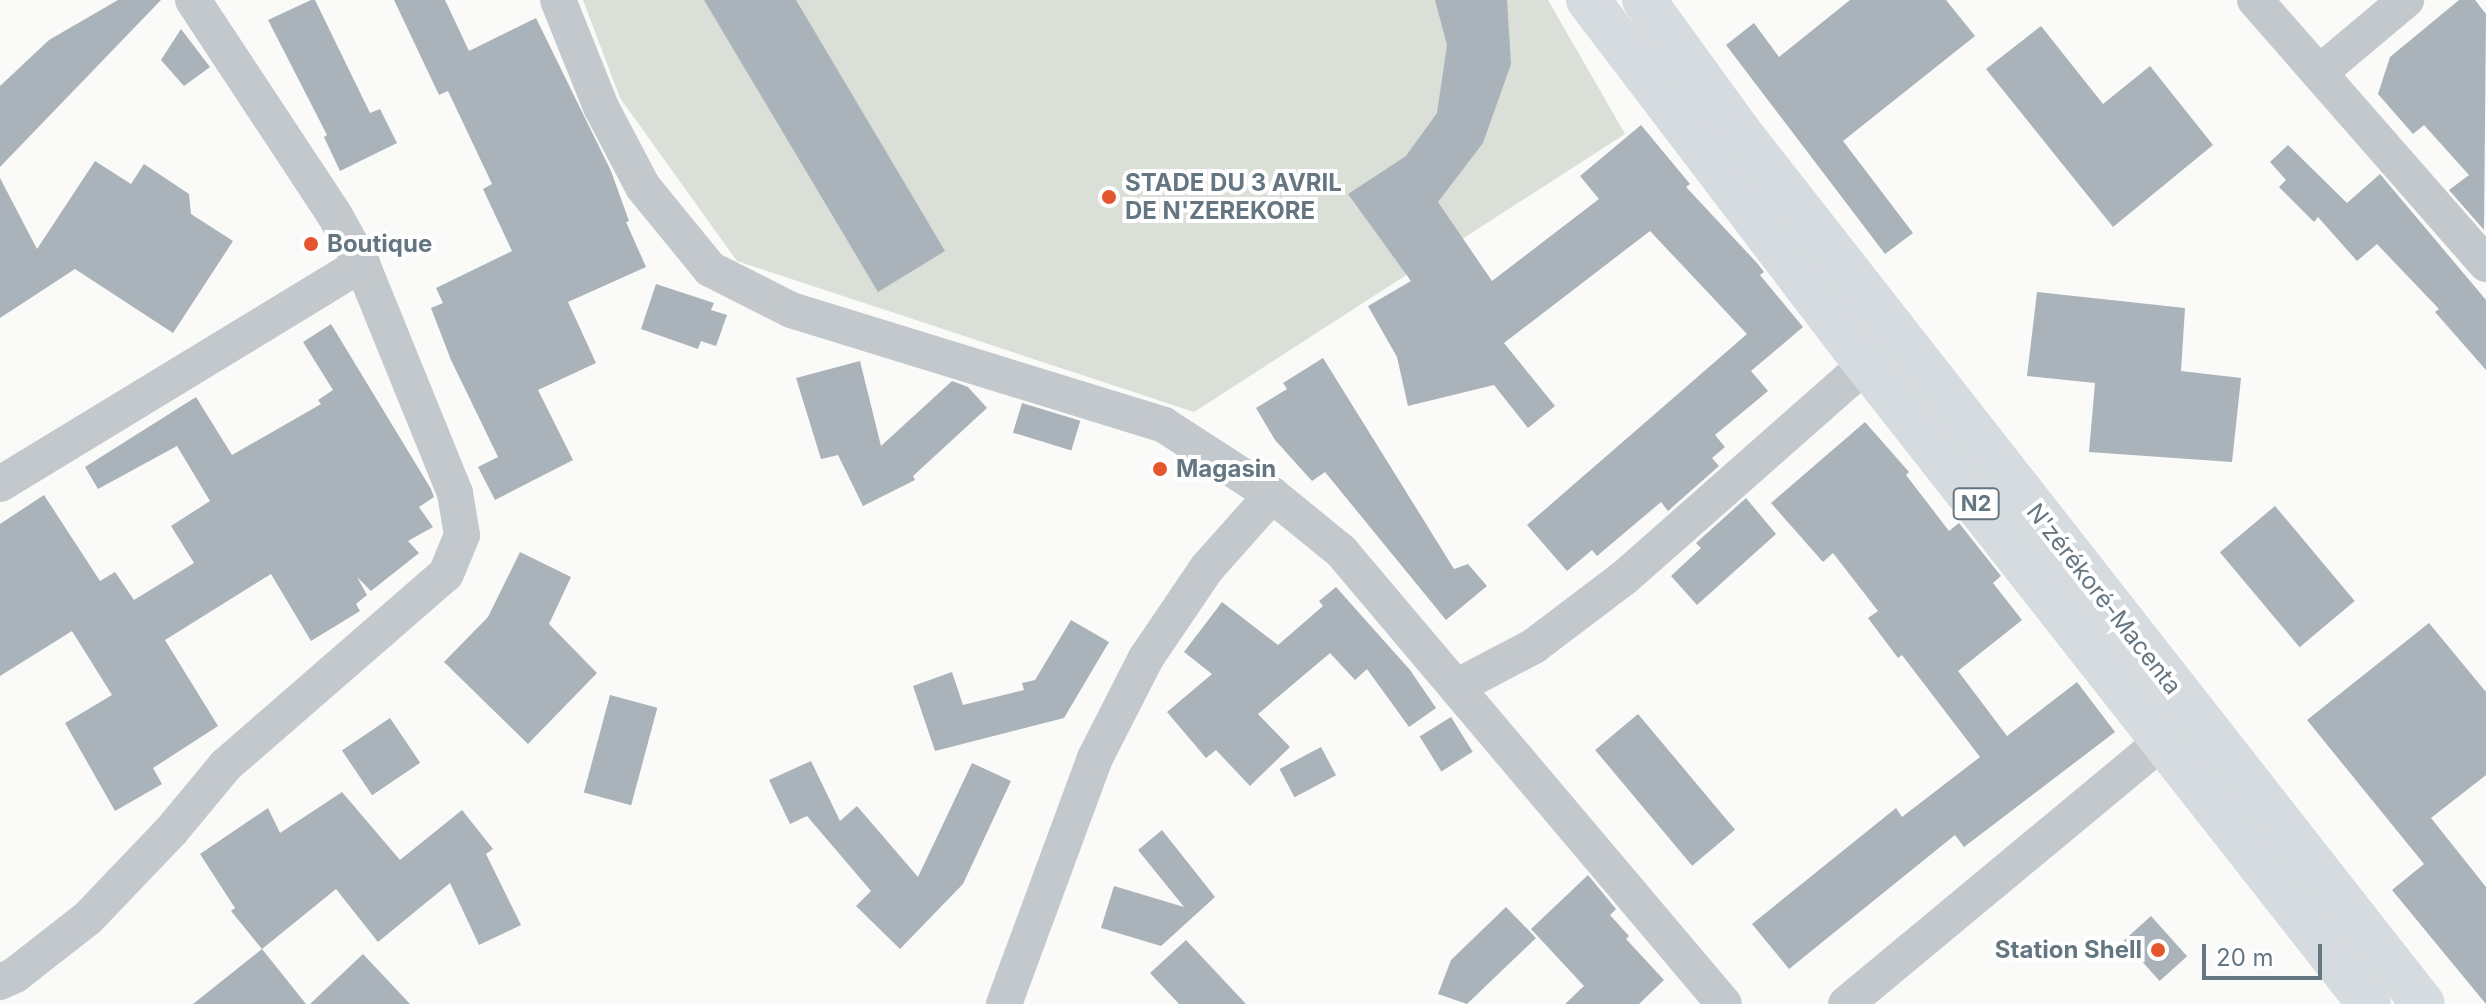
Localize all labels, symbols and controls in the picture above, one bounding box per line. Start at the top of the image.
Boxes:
place label: STADE DU 3 AVRIL DE N'ZEREKORE [1125,169,1342,225]
marker: STADE DU 3 AVRIL DE N'ZEREKORE [1100,188,1118,206]
place label: Boutique [327,230,432,258]
marker: Boutique [302,235,320,253]
place label: Magasin [1176,455,1276,483]
marker: Magasin [1151,460,1169,478]
road number: N2 [1952,486,2000,522]
street label: N'zérékoré-Macenta [2021,498,2187,700]
scale bar [2206,928,2326,978]
place label: Station Shell [1995,936,2142,964]
marker: Station Shell [2149,941,2167,959]
text: 20 m [2216,943,2274,972]

